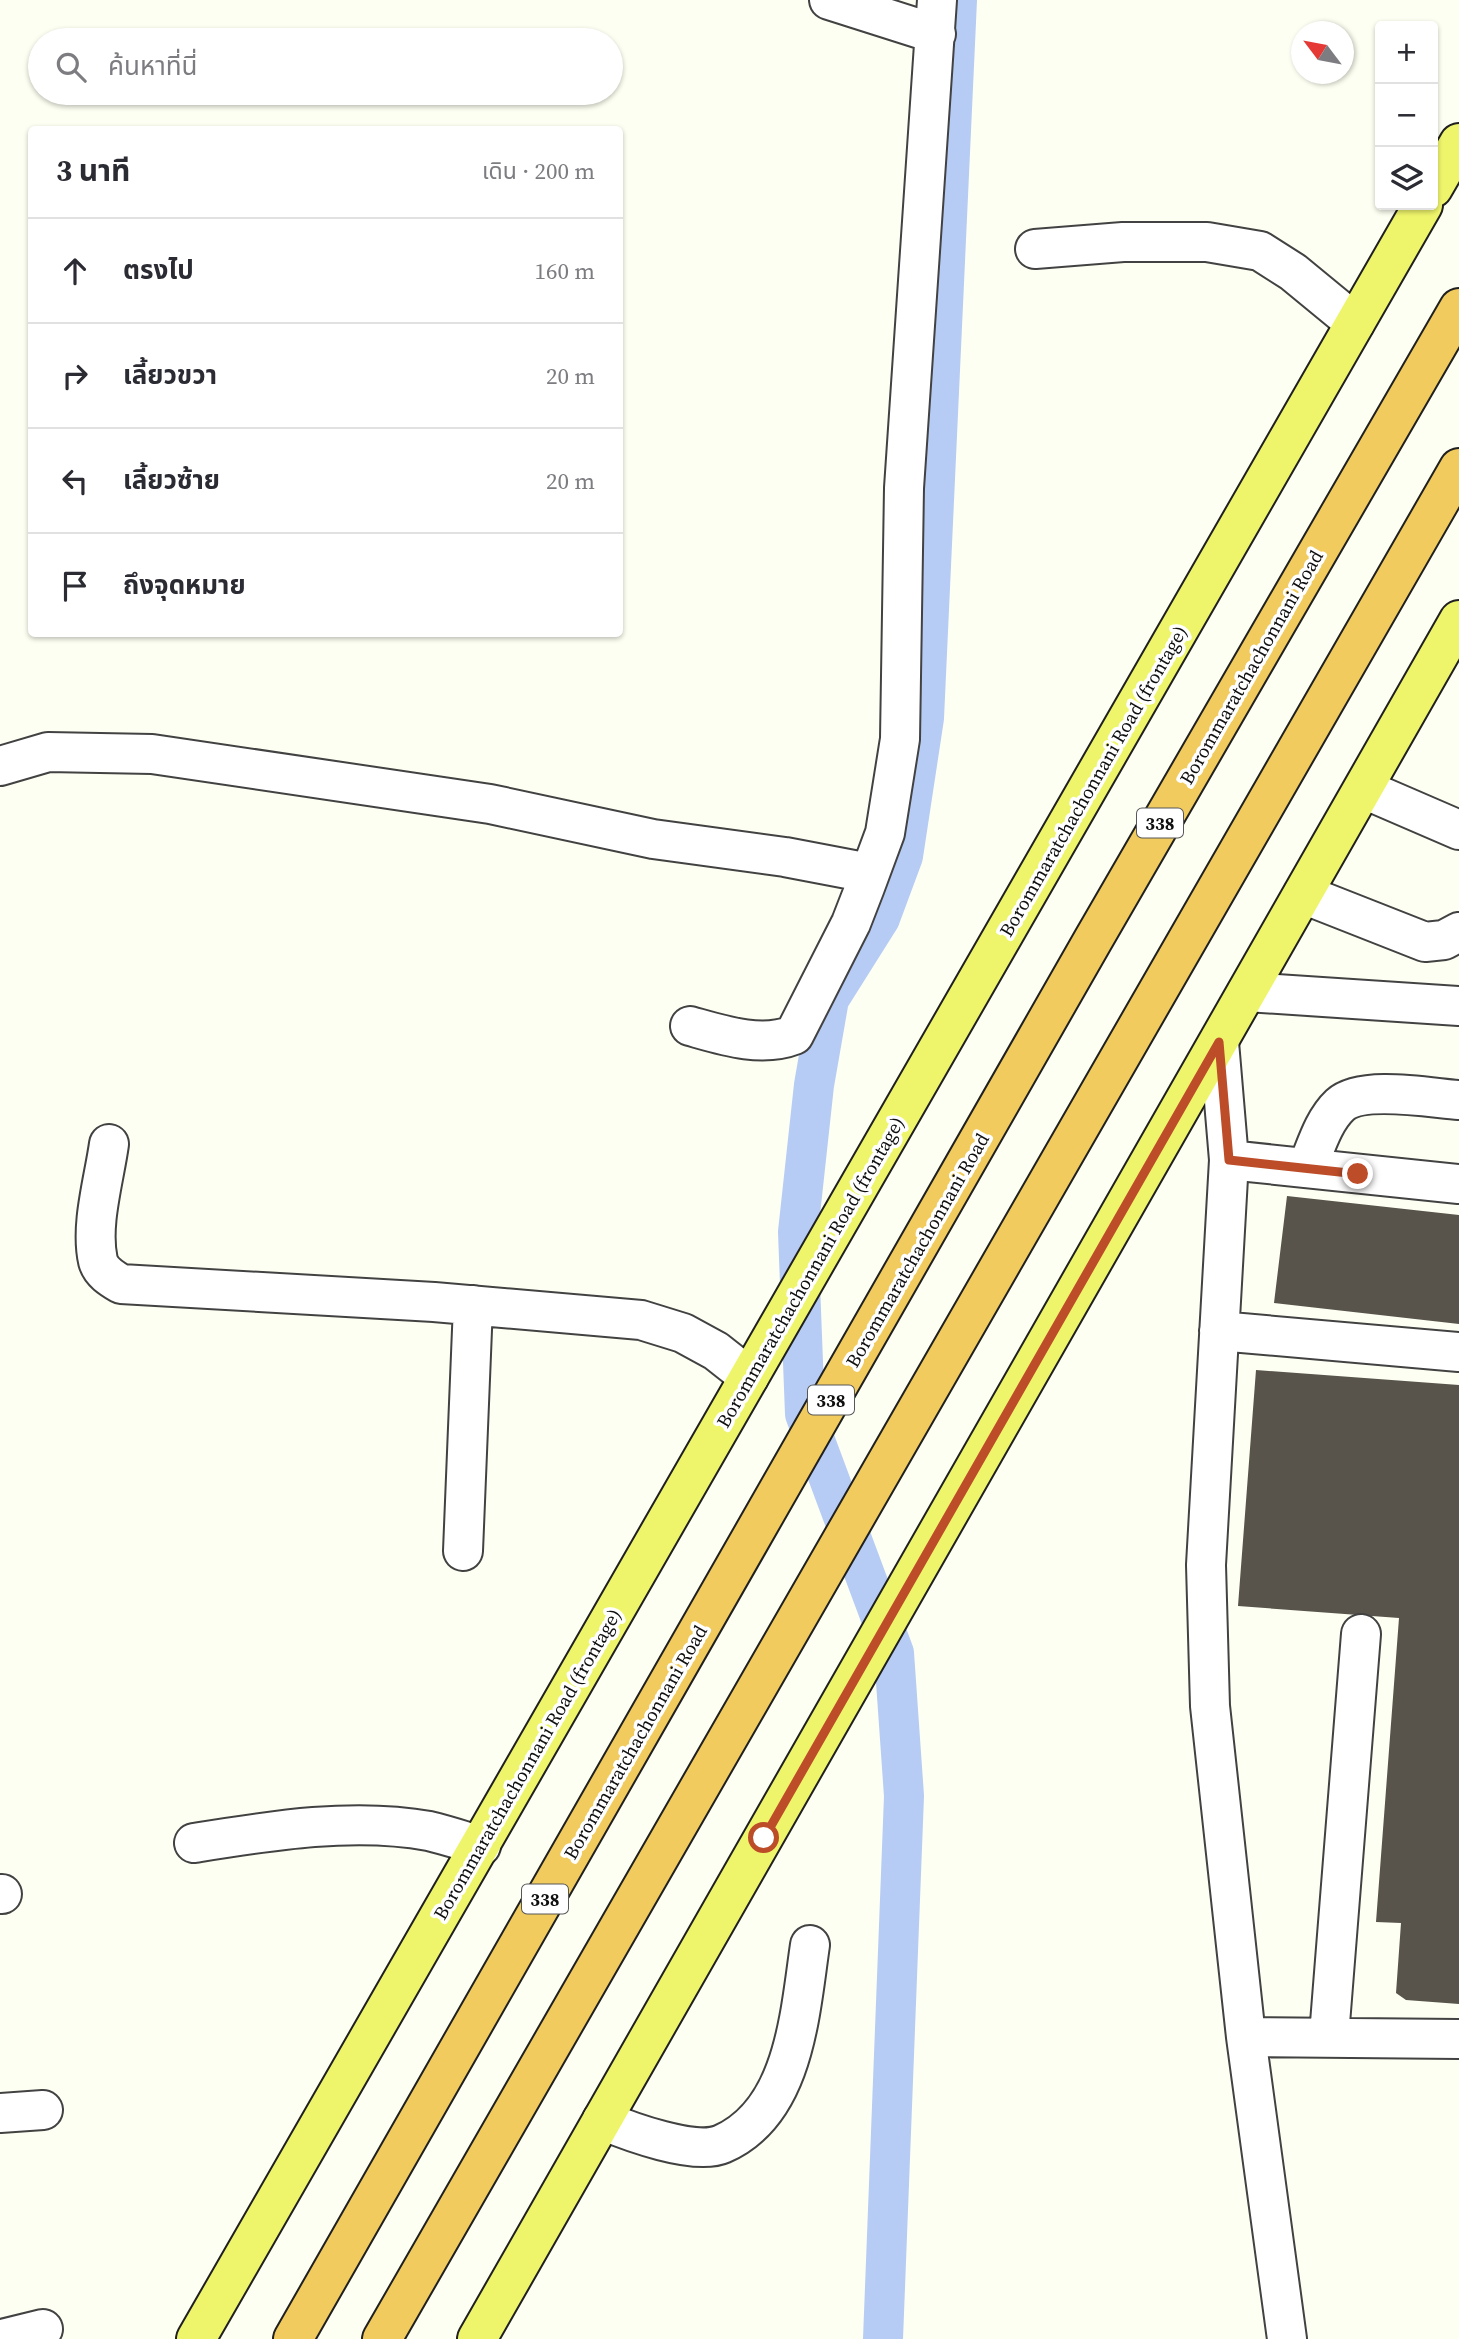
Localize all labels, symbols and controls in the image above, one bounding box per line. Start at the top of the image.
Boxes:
north arrow [1291,21,1354,84]
map controls [1375,21,1438,210]
button: + [1375,21,1438,84]
search box [28,28,623,105]
icon: search [52,48,90,86]
text: ค้นหาที่นี่ [108,48,198,84]
button: − [1375,84,1438,147]
button: layers [1375,147,1438,210]
text: 3 นาที [56,150,130,191]
text: เดิน · 200 m [482,155,595,187]
icon: ahead [56,252,94,290]
text: ตรงไป [123,252,194,288]
text: 160 m [534,255,595,287]
icon: right [56,357,94,395]
text: เลี้ยวขวา [123,357,217,393]
text: 20 m [546,360,595,392]
icon: left [56,462,94,500]
text: เลี้ยวซ้าย [123,462,220,498]
text: 20 m [546,465,595,497]
street label: Borommaratchachonnani Road [1173,545,1329,789]
icon: arrive [56,567,94,605]
text: ถึงจุดหมาย [123,567,246,603]
street label: Borommaratchachonnani Road (frontage) [993,621,1193,941]
road number: 338 [1137,808,1183,838]
street label: Borommaratchachonnani Road (frontage) [710,1112,910,1432]
street label: Borommaratchachonnani Road [839,1128,995,1372]
route end [1342,1158,1373,1189]
road number: 338 [808,1386,854,1414]
street label: Borommaratchachonnani Road (frontage) [427,1604,627,1924]
street label: Borommaratchachonnani Road [557,1620,713,1864]
route start [748,1822,779,1853]
road number: 338 [522,1884,568,1913]

